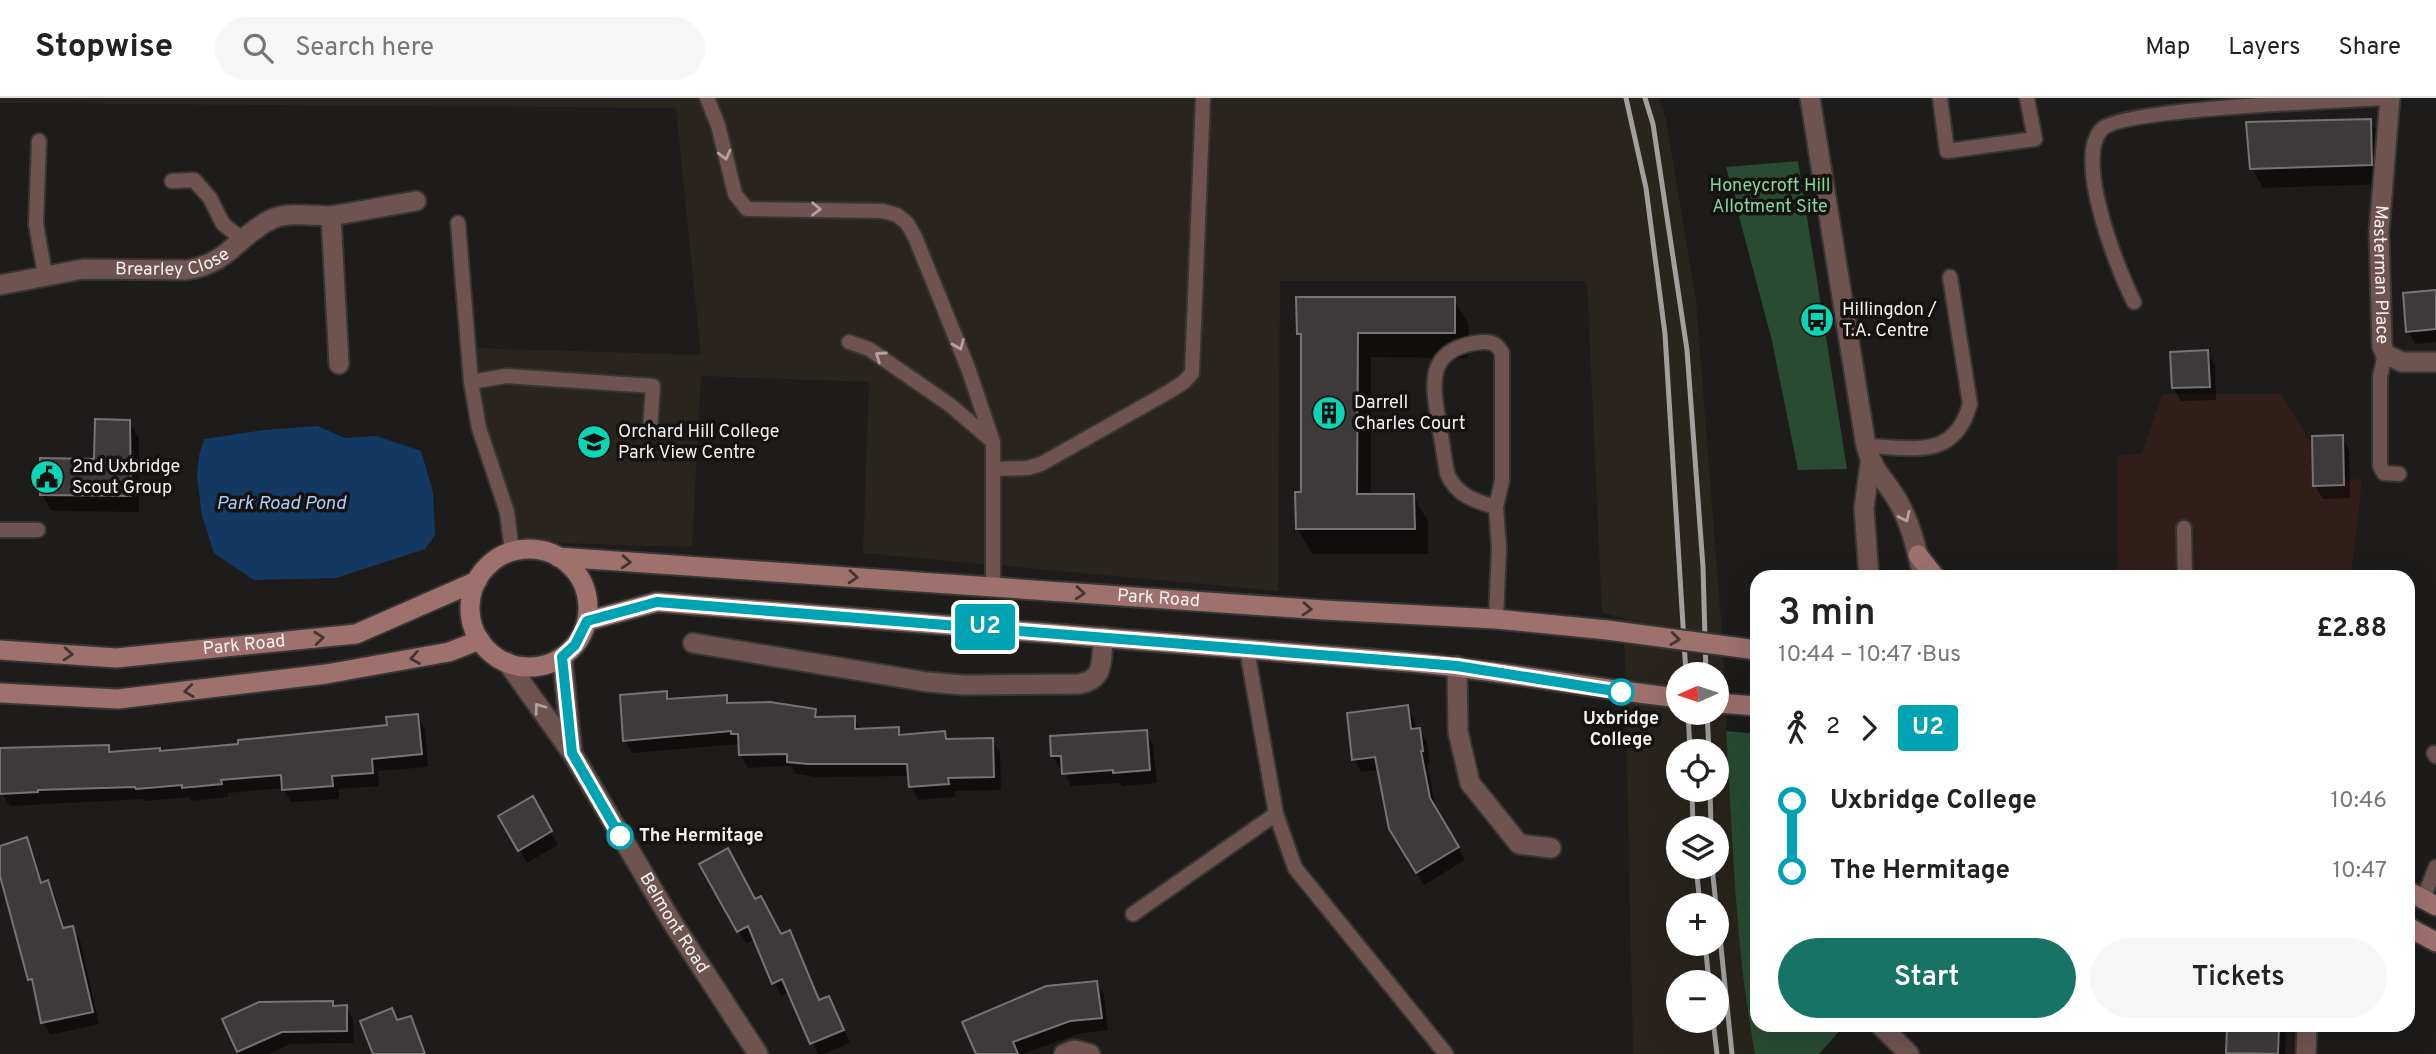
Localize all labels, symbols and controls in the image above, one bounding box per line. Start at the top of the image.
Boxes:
search box [215,17,705,80]
text: Stopwise [35,27,173,69]
icon: search [239,29,277,67]
text: Search here [295,32,434,65]
text: Map [2145,33,2190,63]
text: Layers [2228,33,2300,63]
text: Share [2338,33,2401,63]
one-way arrow [717,149,731,161]
park label: Honeycroft Hill Allotment Site [1710,175,1831,219]
one-way arrow [810,202,821,217]
street label: Masterman Place [2367,204,2393,344]
street label: Brearley Close [115,243,234,282]
place label: Hillingdon / T.A. Centre [1842,299,1937,343]
bus stop icon: Hillingdon / T.A. Centre [1798,301,1836,339]
one-way arrow [951,338,965,350]
one-way arrow [875,352,888,364]
place label: Darrell Charles Court [1354,392,1466,436]
building icon: Darrell Charles Court [1310,394,1348,432]
place label: Orchard Hill College Park View Centre [618,421,779,465]
school or university icon: Orchard Hill College Park View Centre [575,423,613,461]
place label: 2nd Uxbridge Scout Group [72,456,180,500]
public building icon: 2nd Uxbridge Scout Group [28,458,66,496]
water label: Park Road Pond [216,492,348,516]
one-way arrow [1897,510,1911,522]
one-way arrow [621,554,632,569]
one-way arrow [848,569,859,584]
street label: Park Road [1116,584,1201,613]
one-way arrow [1075,585,1086,600]
text: 3 min [1778,590,1876,639]
one-way arrow [1302,601,1313,616]
line badge: U2 [954,604,1016,650]
text: U2 [969,612,1001,642]
text: £2.88 [2316,613,2387,646]
street label: Park Road [202,630,287,661]
one-way arrow [313,630,325,645]
one-way arrow [1669,631,1681,646]
text: 10:44 – 10:47 · Bus [1778,641,1961,670]
one-way arrow [63,646,74,661]
one-way arrow [409,650,420,665]
north arrow [1666,662,1729,724]
map controls [1666,662,1729,1033]
marker: Uxbridge College [1608,679,1634,705]
one-way arrow [184,683,195,698]
one-way arrow [535,703,547,715]
place label: Uxbridge College [1583,708,1659,752]
icon: walk [1778,709,1816,747]
icon: forward [1850,709,1888,747]
text: 2 [1826,713,1840,742]
text: U2 [1912,713,1944,743]
button: locate [1666,739,1729,802]
text: Uxbridge College [1830,785,2037,818]
text: 10:46 [2330,787,2387,816]
button: layers [1666,816,1729,879]
marker: The Hermitage [607,823,633,849]
place label: The Hermitage [639,825,764,848]
text: The Hermitage [1830,855,2010,888]
text: 10:47 [2332,857,2387,886]
street label: Belmont Road [634,868,714,978]
button: + [1666,893,1729,956]
button: Start [1778,938,2076,1018]
button: Tickets [2090,938,2387,1018]
button: − [1666,970,1729,1033]

